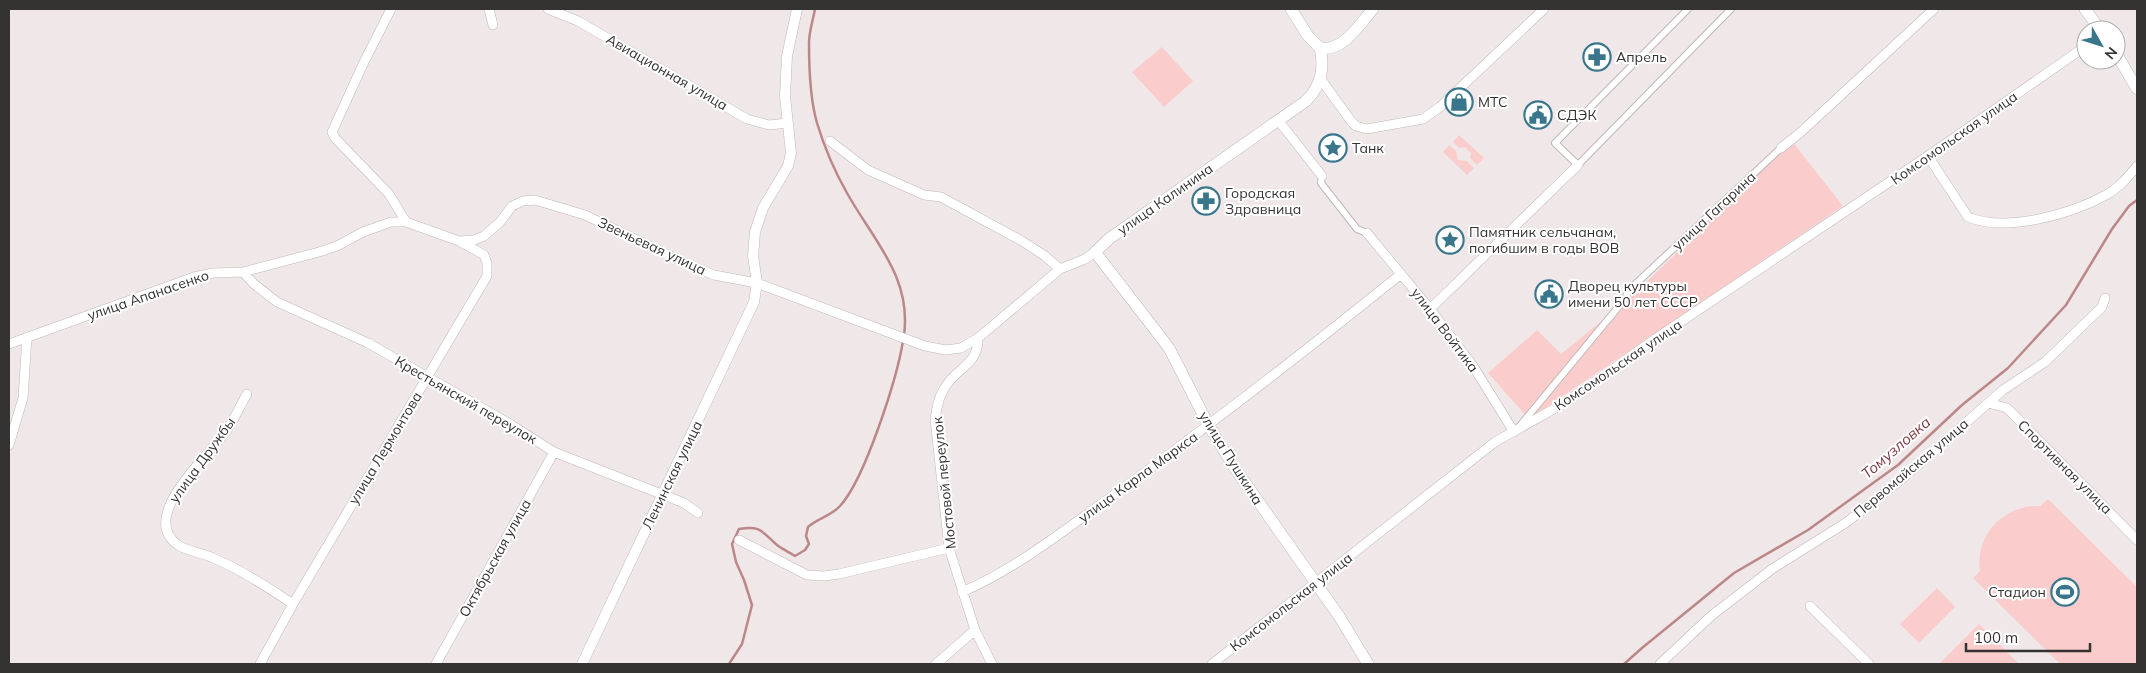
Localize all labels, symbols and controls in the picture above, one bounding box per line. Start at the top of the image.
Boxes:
north arrow [2076,20,2126,70]
street label: Авиационная улица [603,30,731,114]
pharmacy icon: Апрель [1582,42,1612,72]
text: N [2101,43,2121,63]
place label: Апрель [1616,48,1667,66]
shop icon: МТС [1444,87,1474,117]
street label: Комсомольская улица [1887,87,2021,189]
place label: МТС [1478,93,1507,111]
public building icon: СДЭК [1523,100,1553,130]
place label: СДЭК [1557,106,1597,124]
place icon: Танк [1318,133,1348,163]
place label: Танк [1352,139,1384,157]
street label: улица Калинина [1114,159,1216,239]
street label: улица Гагарина [1669,168,1759,254]
place label: Городская Здравница [1225,184,1301,218]
pharmacy icon: Городская Здравница [1191,186,1221,216]
street label: Звеньевая улица [595,213,709,279]
place label: Памятник сельчанам, погибшим в годы ВОВ [1469,223,1619,257]
place icon: Памятник сельчанам, погибшим в годы ВОВ [1435,225,1465,255]
street label: улица Апанасенко [85,266,211,324]
place label: Дворец культуры имени 50 лет СССР [1568,277,1698,311]
public building icon: Дворец культуры имени 50 лет СССР [1534,279,1564,309]
street label: улица Войтика [1407,284,1483,376]
street label: Комсомольская улица [1551,315,1685,415]
street label: Крестьянский переулок [392,352,541,448]
street label: улица Лермонтова [344,388,426,508]
street label: улица Пушкина [1195,408,1267,508]
water label: Томузловка [1857,412,1934,483]
street label: улица Дружбы [165,414,239,506]
street label: Мостовой переулок [928,415,960,550]
street label: Первомайская улица [1850,415,1972,521]
street label: Спортивная улица [2014,416,2116,518]
street label: Ленинская улица [638,418,706,532]
street label: улица Карла Маркса [1075,428,1201,526]
street label: Октябрьская улица [455,496,535,620]
street label: Комсомольская улица [1226,549,1356,655]
sports icon: Стадион [2050,577,2080,607]
place label: Стадион [1988,583,2046,601]
scale bar [1966,620,2090,652]
text: 100 m [1974,628,2018,647]

